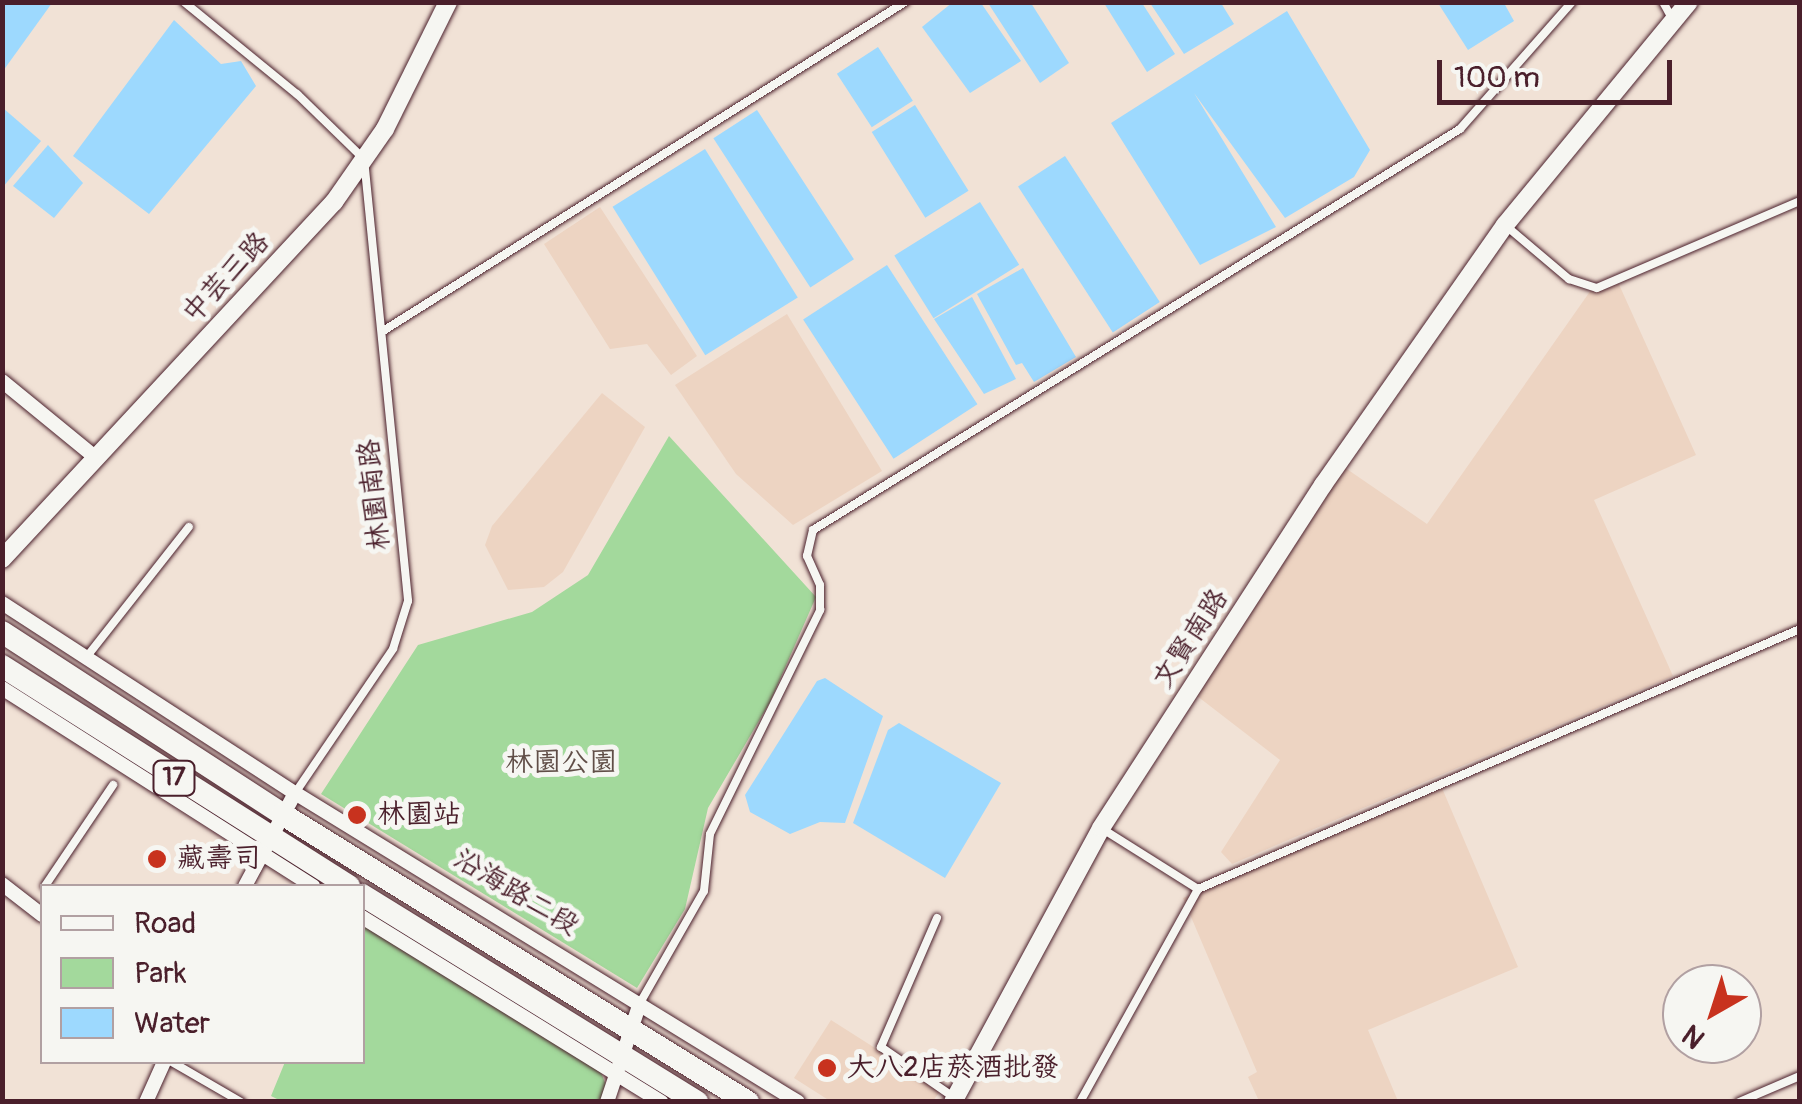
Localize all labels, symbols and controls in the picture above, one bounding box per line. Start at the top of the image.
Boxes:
scale bar [1442,40,1677,102]
text: 100 m [1454,59,1540,96]
street label: 中芸三路 [176,226,276,330]
street label: 林園南路 [352,438,398,552]
street label: 文賢南路 [1146,583,1236,695]
park label: 林園公園 [505,746,617,780]
road number: 17 [152,758,196,798]
place label: 林園站 [377,798,461,832]
marker: 林園站 [346,804,368,826]
place label: 藏壽司 [177,842,261,876]
street label: 沿海路二段 [447,843,585,943]
marker: 藏壽司 [146,848,168,870]
legend [40,884,365,1064]
text: Road [134,905,196,942]
text: Park [134,955,187,992]
north arrow [1662,964,1762,1064]
text: Water [134,1005,210,1042]
text: N [1676,1017,1712,1056]
place label: 大八2店菸酒批發 [847,1051,1059,1085]
marker: 大八2店菸酒批發 [816,1057,838,1079]

